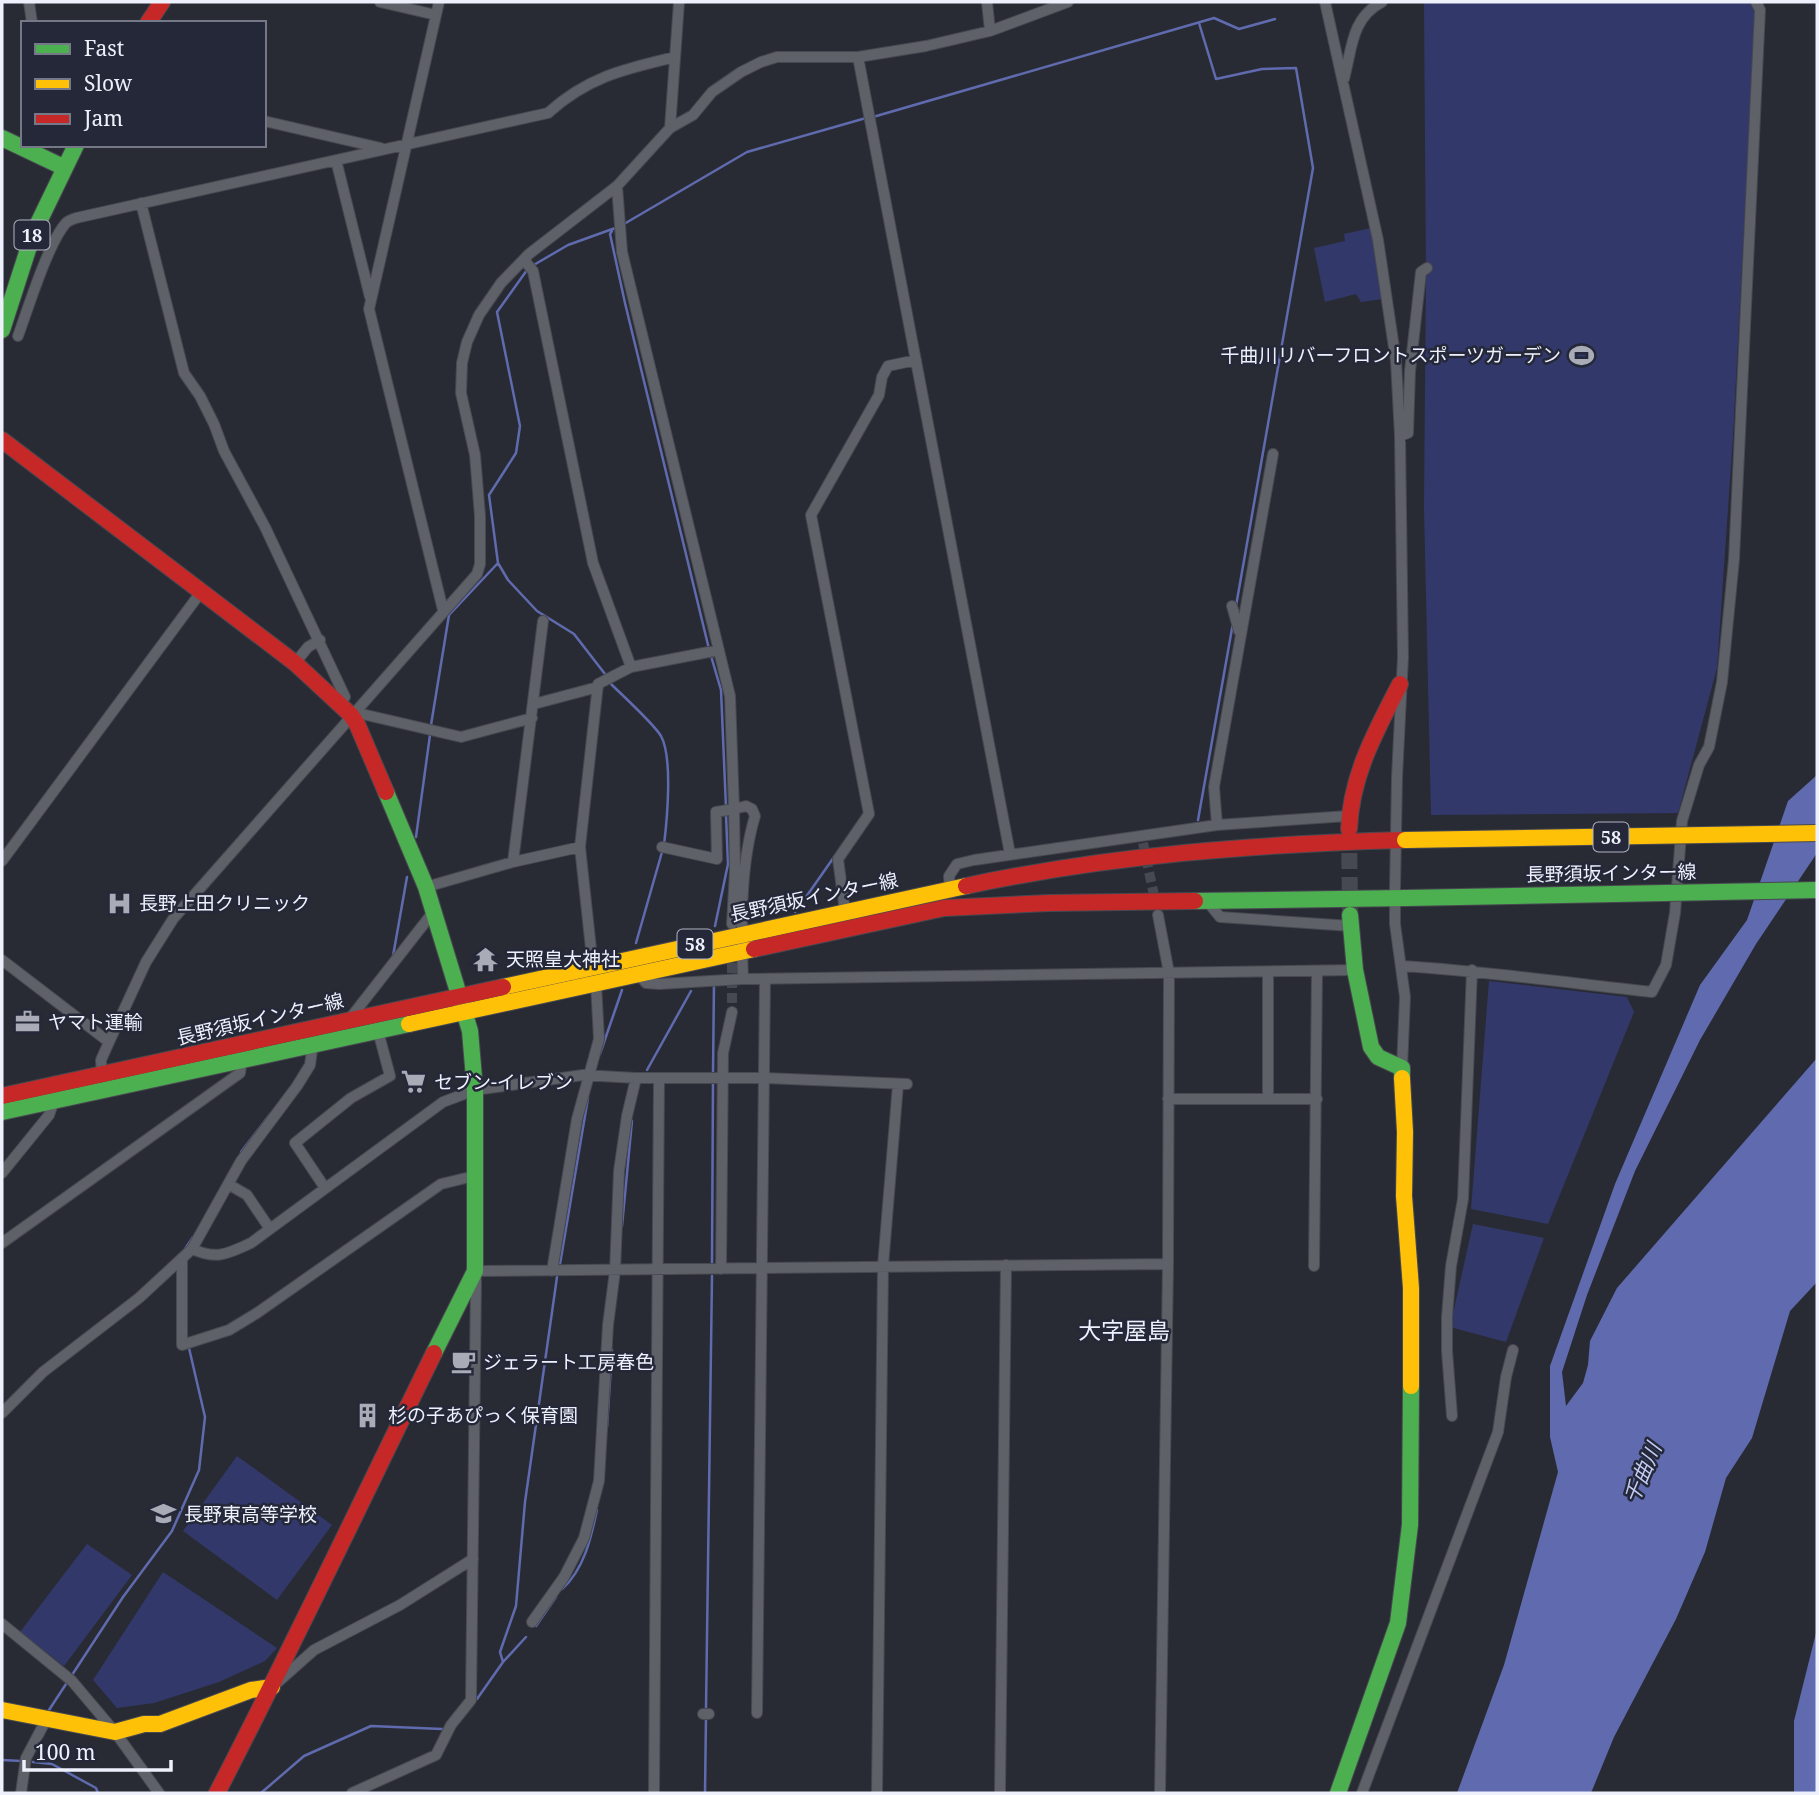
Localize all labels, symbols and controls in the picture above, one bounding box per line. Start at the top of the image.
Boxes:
legend [21,21,266,147]
text: Fast [84,34,124,62]
text: Slow [84,69,133,97]
text: Jam [83,104,123,132]
road number: 18 [14,220,50,249]
sports icon: 千曲川リバーフロントスポーツガーデン [1567,341,1595,369]
place label: 千曲川リバーフロントスポーツガーデン [1221,342,1561,368]
road number: 58 [1594,822,1628,852]
street label: 長野須坂インター線 [1525,859,1697,887]
street label: 長野須坂インター線 [728,867,900,927]
hospital icon: 長野上田クリニック [105,889,133,917]
place label: 長野上田クリニック [139,890,310,916]
road number: 58 [678,930,712,959]
temple icon: 天照皇大神社 [472,945,500,973]
place label: 天照皇大神社 [506,946,620,972]
street label: 長野須坂インター線 [174,987,346,1051]
office icon: ヤマト運輸 [14,1008,42,1036]
place label: ヤマト運輸 [48,1009,143,1035]
supermarket icon: セブン-イレブン [400,1068,428,1096]
place label: セブン-イレブン [434,1069,573,1095]
district label: 大字屋島 [1078,1314,1170,1346]
cafe icon: ジェラート工房春色 [449,1348,477,1376]
place label: ジェラート工房春色 [483,1349,654,1375]
building icon: 杉の子あぴっく保育園 [354,1401,382,1429]
place label: 杉の子あぴっく保育園 [388,1402,578,1428]
water label: 千曲川 [1617,1437,1668,1507]
school or university icon: 長野東高等学校 [150,1500,178,1528]
place label: 長野東高等学校 [184,1501,317,1527]
scale bar [24,1728,172,1772]
text: 100 m [35,1738,96,1766]

